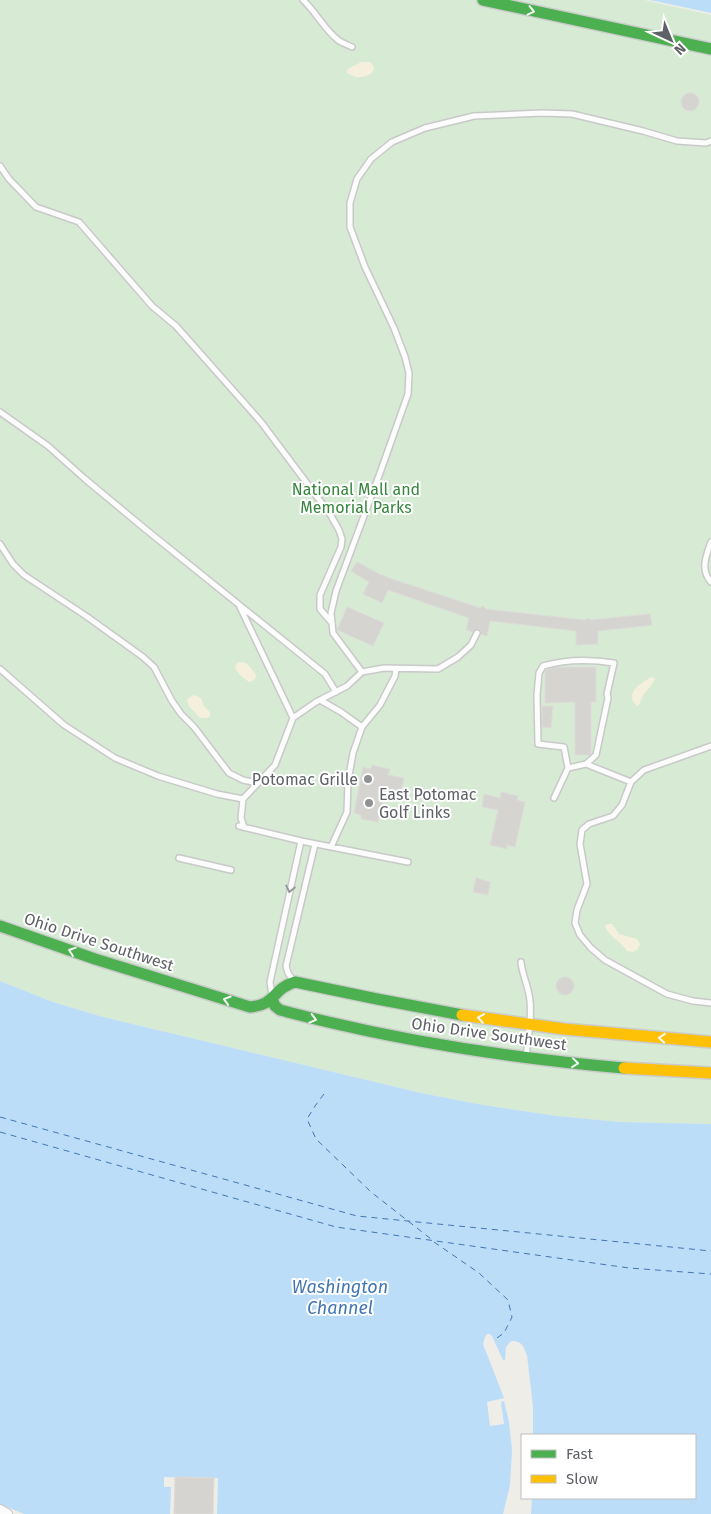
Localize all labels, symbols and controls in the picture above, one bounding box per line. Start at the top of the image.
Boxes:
one-way arrow [526,5,535,16]
north arrow [646,15,696,65]
text: N [670,40,689,58]
park label: National Mall and Memorial Parks [292,480,420,517]
place label: Potomac Grille [252,770,358,789]
marker: Potomac Grille [362,773,374,785]
place label: East Potomac Golf Links [379,785,477,822]
marker: East Potomac Golf Links [363,797,375,809]
one-way arrow [286,884,296,893]
street label: Ohio Drive Southwest [22,909,176,975]
one-way arrow [68,947,76,957]
one-way arrow [223,996,231,1006]
one-way arrow [477,1013,486,1023]
one-way arrow [309,1014,317,1024]
street label: Ohio Drive Southwest [410,1014,568,1054]
one-way arrow [658,1033,666,1044]
one-way arrow [571,1057,579,1068]
water label: Washington Channel [292,1276,388,1319]
legend [521,1434,696,1499]
text: Fast [566,1445,593,1463]
text: Slow [566,1470,598,1488]

